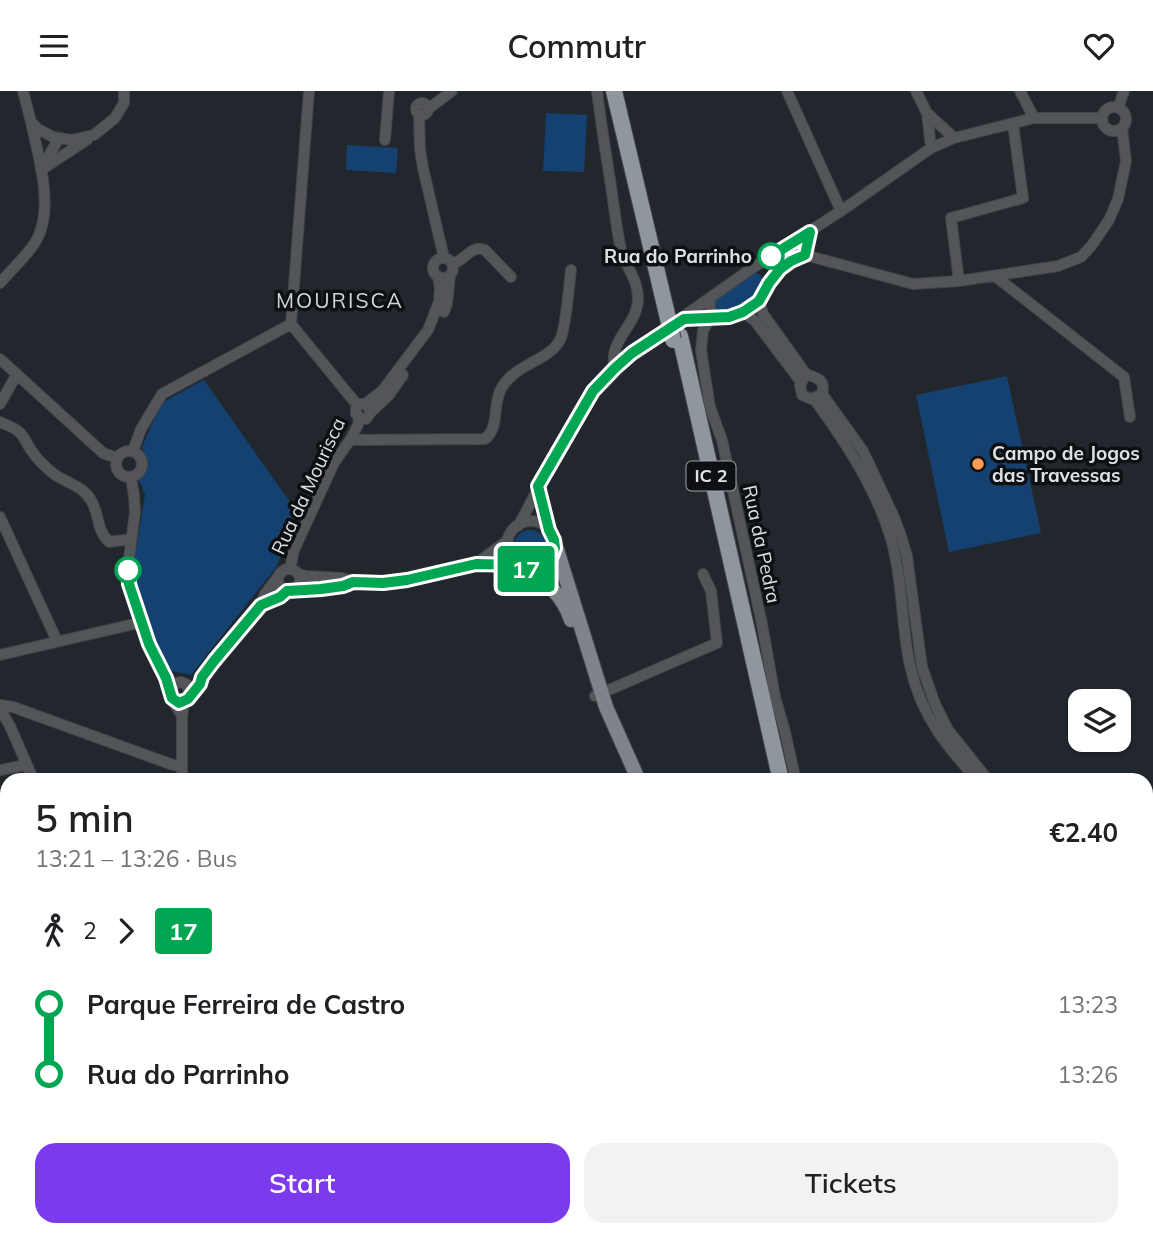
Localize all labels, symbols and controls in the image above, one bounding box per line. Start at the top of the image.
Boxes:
text: Commutr [507,26,646,66]
icon: menu [35,27,73,65]
icon: heart [1080,27,1118,65]
marker: Rua do Parrinho [758,243,784,269]
place label: Rua do Parrinho [604,244,752,268]
district label: MOURISCA [276,287,404,313]
street label: Rua da Mourisca [266,414,350,558]
place label: Campo de Jogos das Travessas [992,441,1140,487]
marker: Campo de Jogos das Travessas [970,456,986,472]
road number: IC 2 [686,461,736,491]
street label: Rua da Pedra [738,483,786,605]
line badge: 17 [494,546,558,592]
text: 17 [512,554,540,584]
unlabelled marker [115,557,141,583]
map controls [1068,689,1131,752]
button: layers [1068,689,1131,752]
text: 5 min [35,794,134,842]
text: €2.40 [1049,816,1118,849]
text: 13:21 – 13:26 · Bus [35,844,237,873]
icon: walk [35,912,73,950]
icon: forward [107,912,145,950]
text: 2 [83,916,97,945]
text: 17 [169,916,198,946]
text: Parque Ferreira de Castro [87,988,405,1021]
text: 13:23 [1058,990,1118,1019]
text: Rua do Parrinho [87,1058,289,1091]
text: 13:26 [1058,1060,1118,1089]
button: Start [35,1143,570,1223]
button: Tickets [584,1143,1118,1223]

